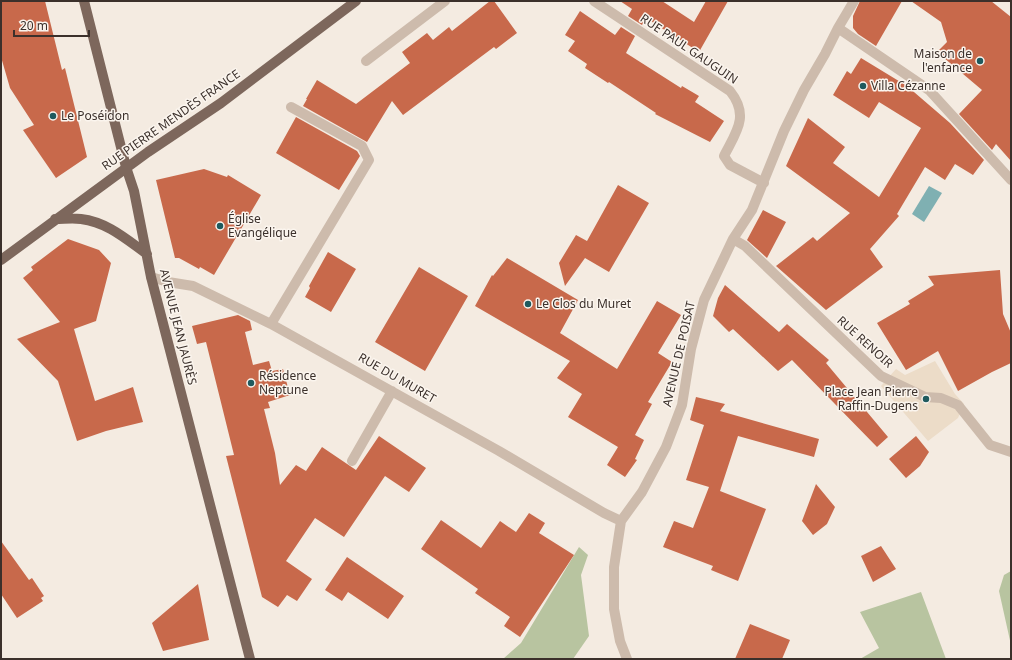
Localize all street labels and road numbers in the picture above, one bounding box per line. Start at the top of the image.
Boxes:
street label: RUE PAUL GAUGUIN [637,10,741,88]
street label: RUE PIERRE MENDÈS FRANCE [98,65,243,174]
street label: AVENUE JEAN JAURÈS [156,267,201,387]
street label: AVENUE DE POISAT [658,299,699,408]
street label: RUE RENOIR [834,312,897,372]
street label: RUE DU MURET [355,348,440,407]

